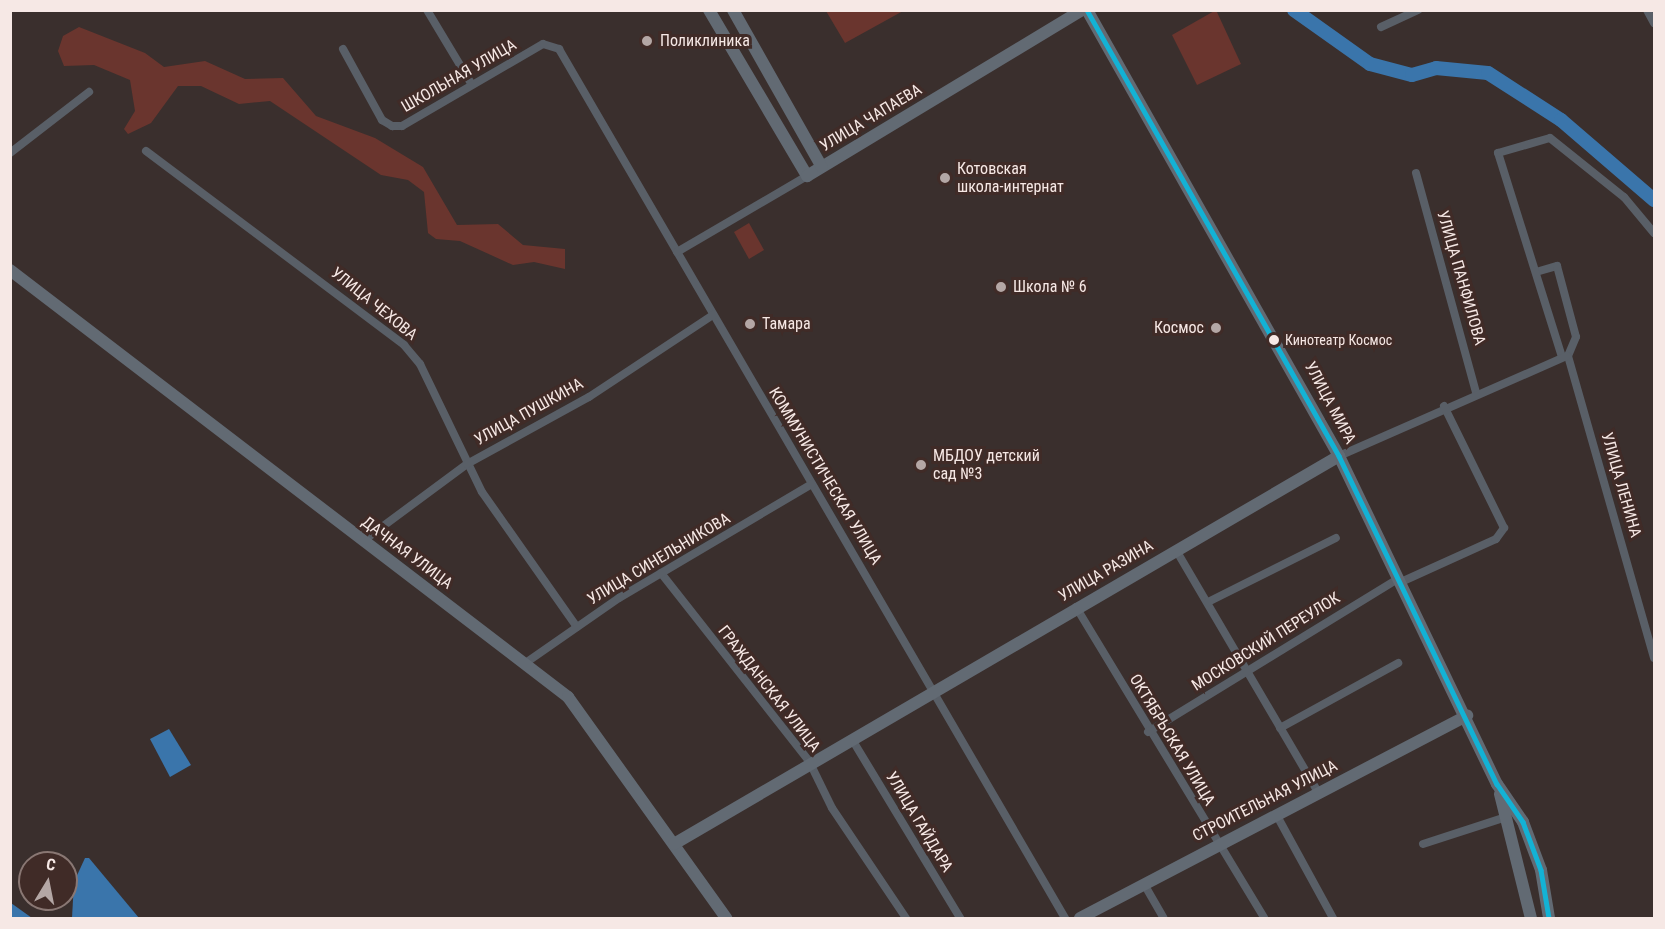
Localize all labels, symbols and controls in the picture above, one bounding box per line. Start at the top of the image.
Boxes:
place label: Поликлиника [660,31,750,51]
marker: Поликлиника [638,32,656,50]
street label: ШКОЛЬНАЯ УЛИЦА [398,35,520,117]
street label: УЛИЦА ЧАПАЕВА [817,80,925,156]
place label: Котовская школа-интернат [957,159,1064,197]
marker: Котовская школа-интернат [938,171,952,185]
street label: УЛИЦА ПАНФИЛОВА [1433,209,1489,347]
street label: УЛИЦА ЧЕХОВА [327,263,421,345]
place label: Школа № 6 [1013,277,1087,297]
marker: Школа № 6 [994,280,1008,294]
place label: Тамара [762,314,811,334]
marker: Тамара [743,317,757,331]
place label: Космос [1154,318,1204,338]
marker: Космос [1209,321,1223,335]
place label: Кинотеатр Космос [1285,332,1392,348]
marker: Кинотеатр Космос [1268,334,1280,346]
street label: УЛИЦА МИРА [1300,359,1360,447]
street label: УЛИЦА ПУШКИНА [471,374,587,450]
street label: КОММУНИСТИЧЕСКАЯ УЛИЦА [764,384,886,568]
street label: УЛИЦА ЛЕНИНА [1597,430,1645,540]
place label: МБДОУ детский сад №3 [933,446,1040,484]
marker: МБДОУ детский сад №3 [914,458,928,472]
street label: УЛИЦА СИНЕЛЬНИКОВА [584,509,734,609]
street label: ДАЧНАЯ УЛИЦА [358,513,456,593]
street label: УЛИЦА РАЗИНА [1055,536,1157,606]
street label: МОСКОВСКИЙ ПЕРЕУЛОК [1188,589,1344,695]
street label: ГРАЖДАНСКАЯ УЛИЦА [714,622,824,756]
street label: ОКТЯБРЬСКАЯ УЛИЦА [1125,671,1219,809]
street label: СТРОИТЕЛЬНАЯ УЛИЦА [1189,756,1341,846]
street label: УЛИЦА ГАЙДАРА [881,768,957,876]
north arrow [18,851,78,911]
text: С [45,855,57,875]

